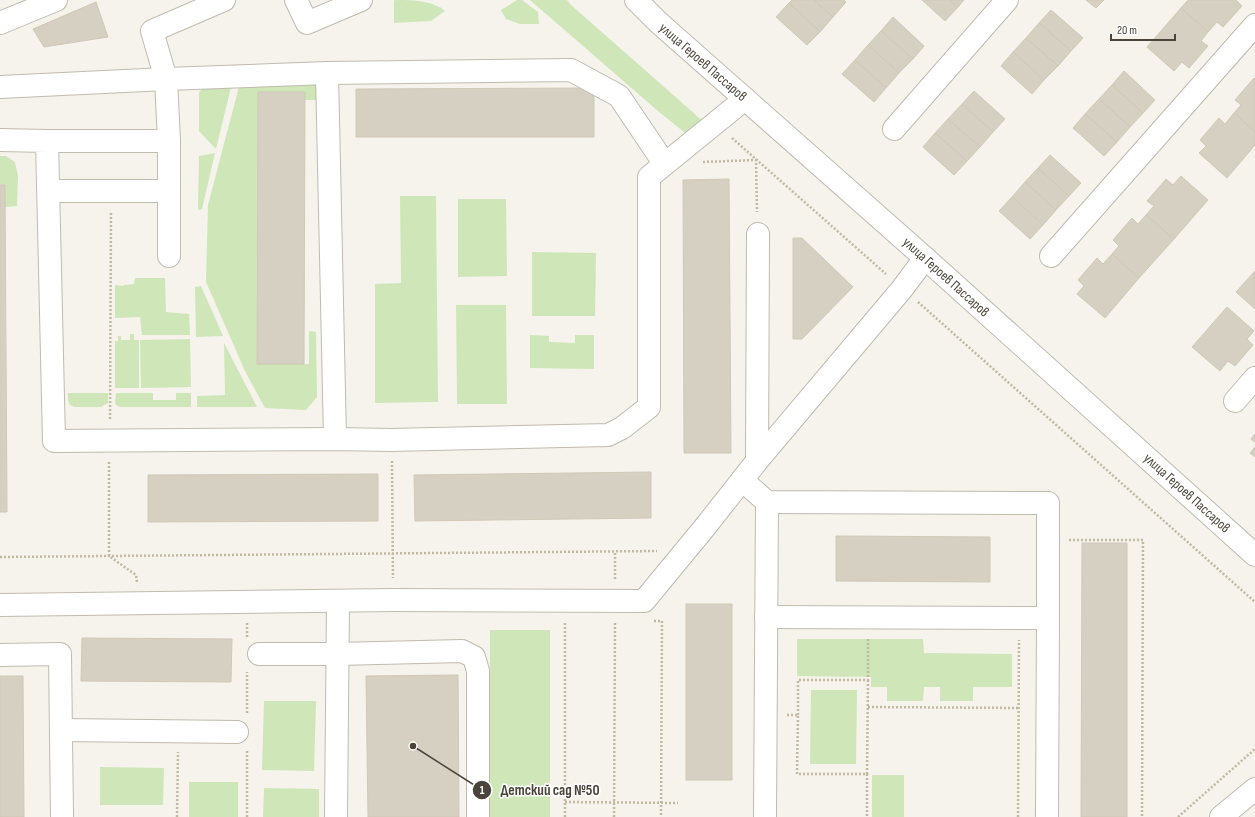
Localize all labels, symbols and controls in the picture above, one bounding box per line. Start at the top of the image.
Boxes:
scale bar [1111,16,1175,42]
street label: улица Героев Пассаров [656,19,751,105]
text: 20 m [1117,23,1137,38]
street label: улица Героев Пассаров [899,234,993,321]
street label: улица Героев Пассаров [1140,450,1234,537]
callout: Детский сад №50 [472,776,607,803]
text: Детский сад №50 [500,781,600,800]
text: 1 [480,783,485,798]

